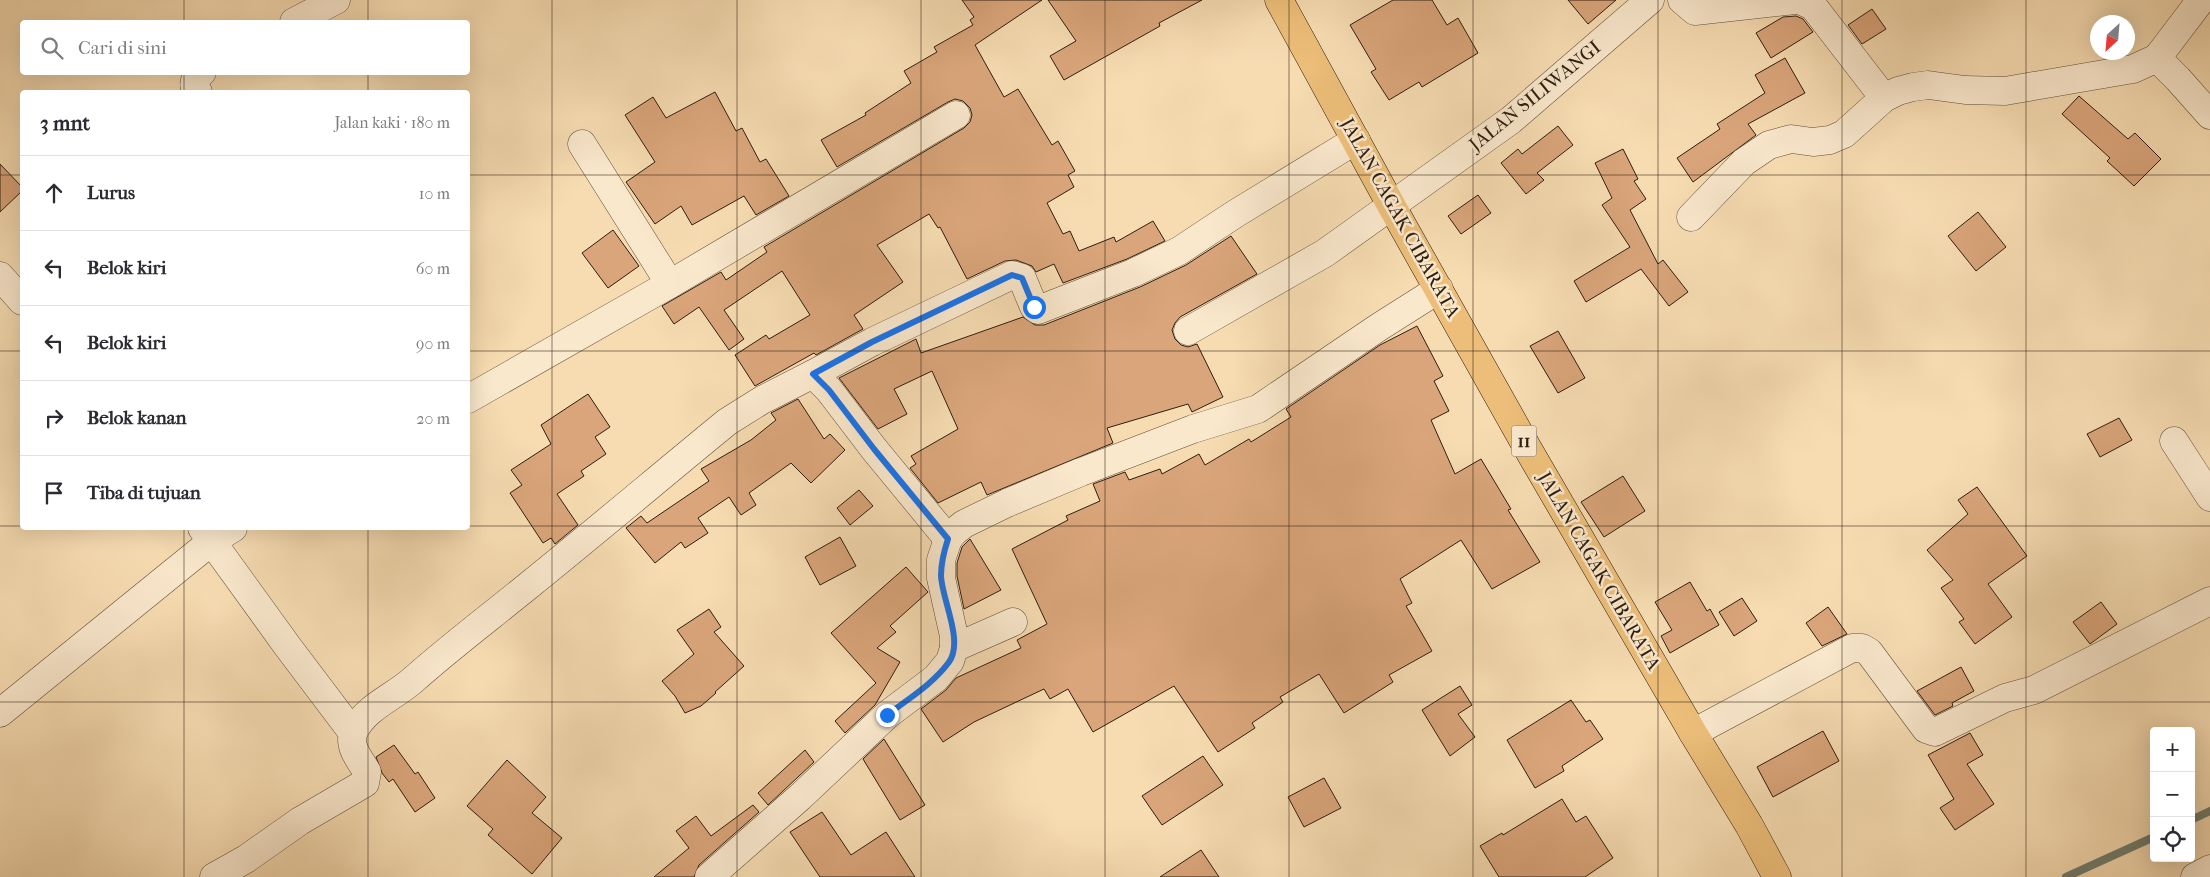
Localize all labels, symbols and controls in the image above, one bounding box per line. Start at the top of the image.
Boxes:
north arrow [2090,15,2135,60]
search box [20,20,470,75]
icon: search [38,34,66,62]
street label: JALAN SILIWANGI [1463,36,1605,157]
text: Cari di sini [78,37,167,59]
text: 3 mnt [40,111,90,135]
street label: JALAN CAGAK CIBARATA [1335,112,1465,322]
text: Jalan kaki · 180 m [334,113,450,132]
icon: ahead [40,179,68,207]
text: Lurus [87,182,135,204]
text: 10 m [419,184,450,203]
icon: left [40,254,68,282]
text: Belok kiri [87,257,166,279]
text: 60 m [416,259,450,278]
route start [1023,296,1046,319]
icon: left [40,329,68,357]
text: Belok kiri [87,332,166,354]
text: 90 m [416,334,450,353]
icon: right [40,404,68,432]
text: Belok kanan [87,407,187,429]
text: 20 m [416,409,450,428]
road number: 11 [1512,426,1536,456]
street label: JALAN CAGAK CIBARATA [1532,466,1665,675]
icon: arrive [40,479,68,507]
text: Tiba di tujuan [87,482,201,504]
route end [876,704,899,727]
map controls [2150,727,2195,862]
button: + [2150,727,2195,772]
button: − [2150,772,2195,817]
button: locate [2150,817,2195,862]

